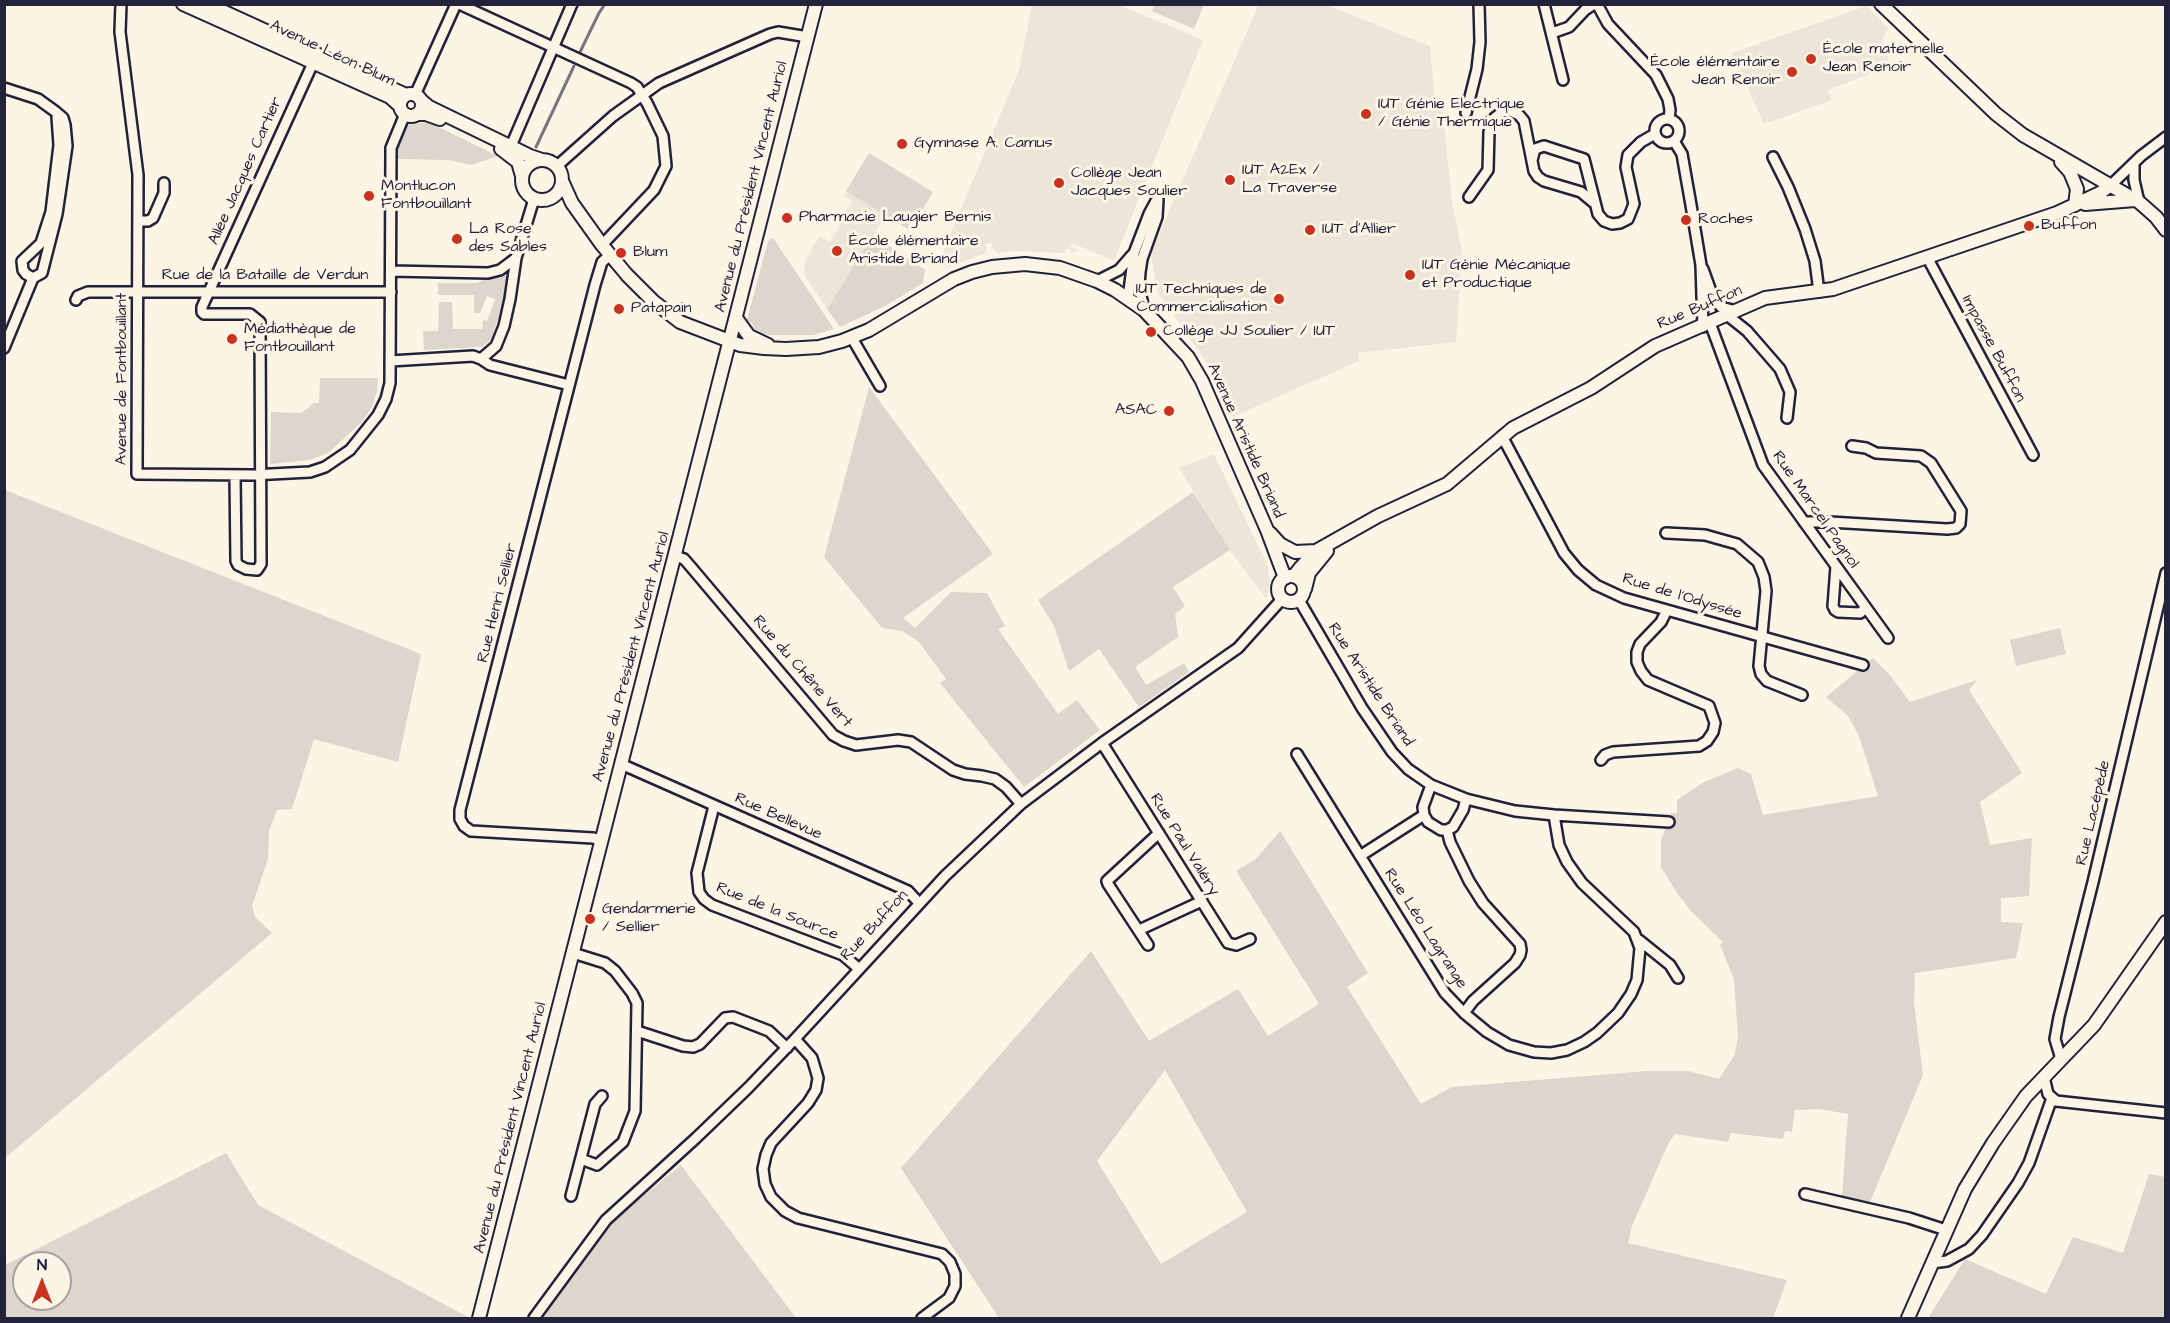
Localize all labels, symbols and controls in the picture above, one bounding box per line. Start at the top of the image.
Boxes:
street label: Avenue Léon Blum [266,17,398,91]
place label: École maternelle Jean Renoir [1823,40,1944,78]
marker: École maternelle Jean Renoir [1804,52,1818,66]
place label: École élémentaire Jean Renoir [1650,53,1780,91]
street label: Avenue du Président Vincent Auriol [711,59,793,315]
marker: École élémentaire Jean Renoir [1785,65,1799,79]
street label: Allée Jacques Cartier [205,94,287,248]
place label: IUT Génie Electrique / Génie Thermique [1378,95,1524,133]
marker: IUT Génie Electrique / Génie Thermique [1359,107,1373,121]
place label: Gymnase A. Camus [914,134,1053,154]
marker: Gymnase A. Camus [895,137,909,151]
place label: IUT A2Ex / La Traverse [1242,161,1337,199]
place label: Collège Jean Jacques Soulier [1071,164,1187,202]
marker: IUT A2Ex / La Traverse [1223,173,1237,187]
marker: Collège Jean Jacques Soulier [1052,176,1066,190]
place label: Montlucon Fontbouillant [381,177,472,215]
marker: Montlucon Fontbouillant [362,189,376,203]
place label: Pharmacie Laugier Bernis [799,208,992,228]
place label: Roches [1698,210,1753,230]
marker: Pharmacie Laugier Bernis [780,211,794,225]
marker: Roches [1679,213,1693,227]
place label: Buffon [2041,216,2096,236]
marker: Buffon [2022,219,2036,233]
place label: La Rose des Sables [469,220,547,258]
place label: IUT d'Allier [1322,220,1396,240]
marker: IUT d'Allier [1303,223,1317,237]
marker: La Rose des Sables [450,232,464,246]
place label: École élémentaire Aristide Briand [849,232,979,270]
place label: Blum [633,243,667,263]
marker: École élémentaire Aristide Briand [830,244,844,258]
marker: Blum [614,246,628,260]
place label: IUT Génie Mécanique et Productique [1422,256,1571,294]
street label: Rue de la Bataille de Verdun [162,266,368,286]
marker: IUT Génie Mécanique et Productique [1403,268,1417,282]
place label: IUT Techniques de Commercialisation [1136,280,1267,318]
street label: Rue Buffon [1655,282,1745,334]
marker: IUT Techniques de Commercialisation [1272,292,1286,306]
street label: Impasse Buffon [1957,292,2029,406]
street label: Avenue de Fontbouillant [113,293,133,465]
place label: Patapain [631,299,691,319]
marker: Patapain [612,302,626,316]
place label: Médiathèque de Fontbouillant [244,320,356,358]
place label: Collège JJ Soulier / IUT [1163,322,1335,342]
marker: Collège JJ Soulier / IUT [1144,325,1158,339]
marker: Médiathèque de Fontbouillant [225,332,239,346]
street label: Avenue Aristide Briand [1202,361,1288,521]
place label: ASAC [1115,401,1157,421]
marker: ASAC [1162,404,1176,418]
street label: Rue Marcel Pagnol [1767,448,1863,572]
street label: Avenue du Président Vincent Auriol [589,530,675,784]
street label: Rue Henri Sellier [474,541,522,665]
street label: Rue de l'Odyssée [1620,570,1744,624]
street label: Rue du Chêne Vert [748,612,856,732]
street label: Rue Aristide Briand [1323,620,1417,750]
street label: Rue Lacépède [2073,759,2115,867]
street label: Rue Bellevue [731,789,825,845]
street label: Rue Paul Valéry [1145,790,1223,900]
street label: Rue Léo Lagrange [1379,865,1471,993]
street label: Rue de la Source [713,879,841,945]
street label: Rue Buffon [837,887,913,965]
place label: Gendarmerie / Sellier [602,900,696,938]
marker: Gendarmerie / Sellier [583,912,597,926]
street label: Avenue du Président Vincent Auriol [470,1000,552,1256]
north arrow [12,1251,72,1311]
text: N [37,1254,47,1276]

